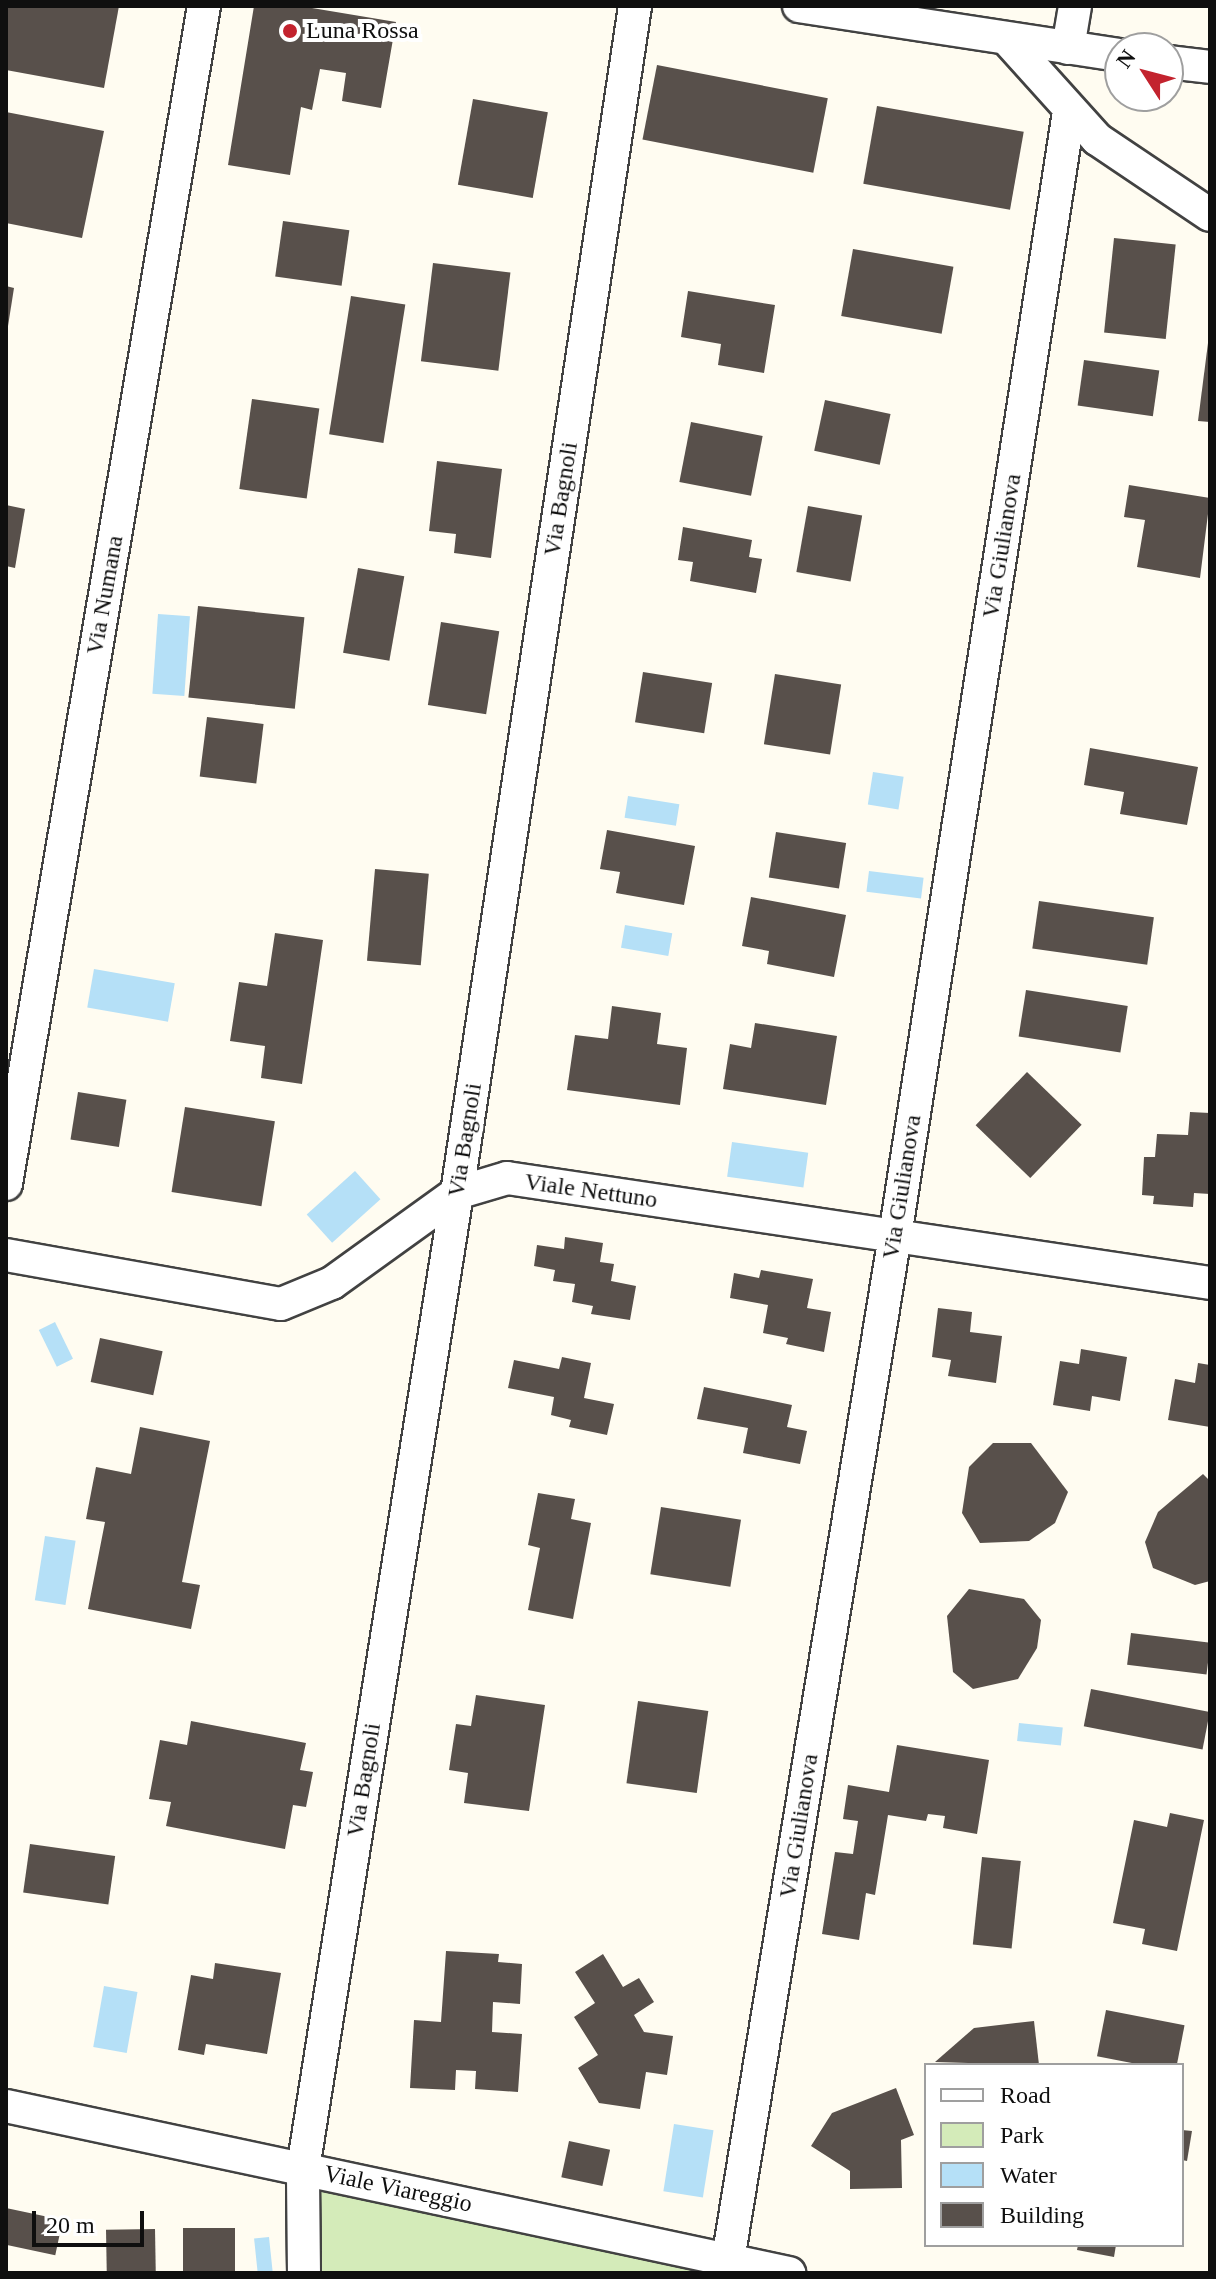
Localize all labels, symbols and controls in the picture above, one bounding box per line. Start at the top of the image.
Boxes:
place label: Luna Rossa [306,17,419,45]
marker: Luna Rossa [281,22,299,40]
north arrow [1104,32,1184,112]
text: N [1111,45,1141,73]
street label: Via Bagnoli [538,440,584,558]
street label: Via Giulianova [976,472,1028,620]
street label: Via Numana [80,533,130,657]
street label: Via Bagnoli [442,1081,488,1199]
street label: Via Giulianova [876,1113,928,1261]
street label: Viale Nettuno [523,1167,659,1215]
street label: Via Bagnoli [341,1721,387,1839]
street label: Via Giulianova [773,1752,825,1900]
legend [924,2063,1184,2247]
text: Road [1000,2082,1051,2108]
text: Park [1000,2122,1044,2148]
street label: Viale Viareggio [321,2159,475,2219]
text: Water [1000,2162,1057,2188]
scale bar [36,2195,148,2245]
text: Building [1000,2202,1084,2228]
text: 20 m [46,2212,95,2238]

